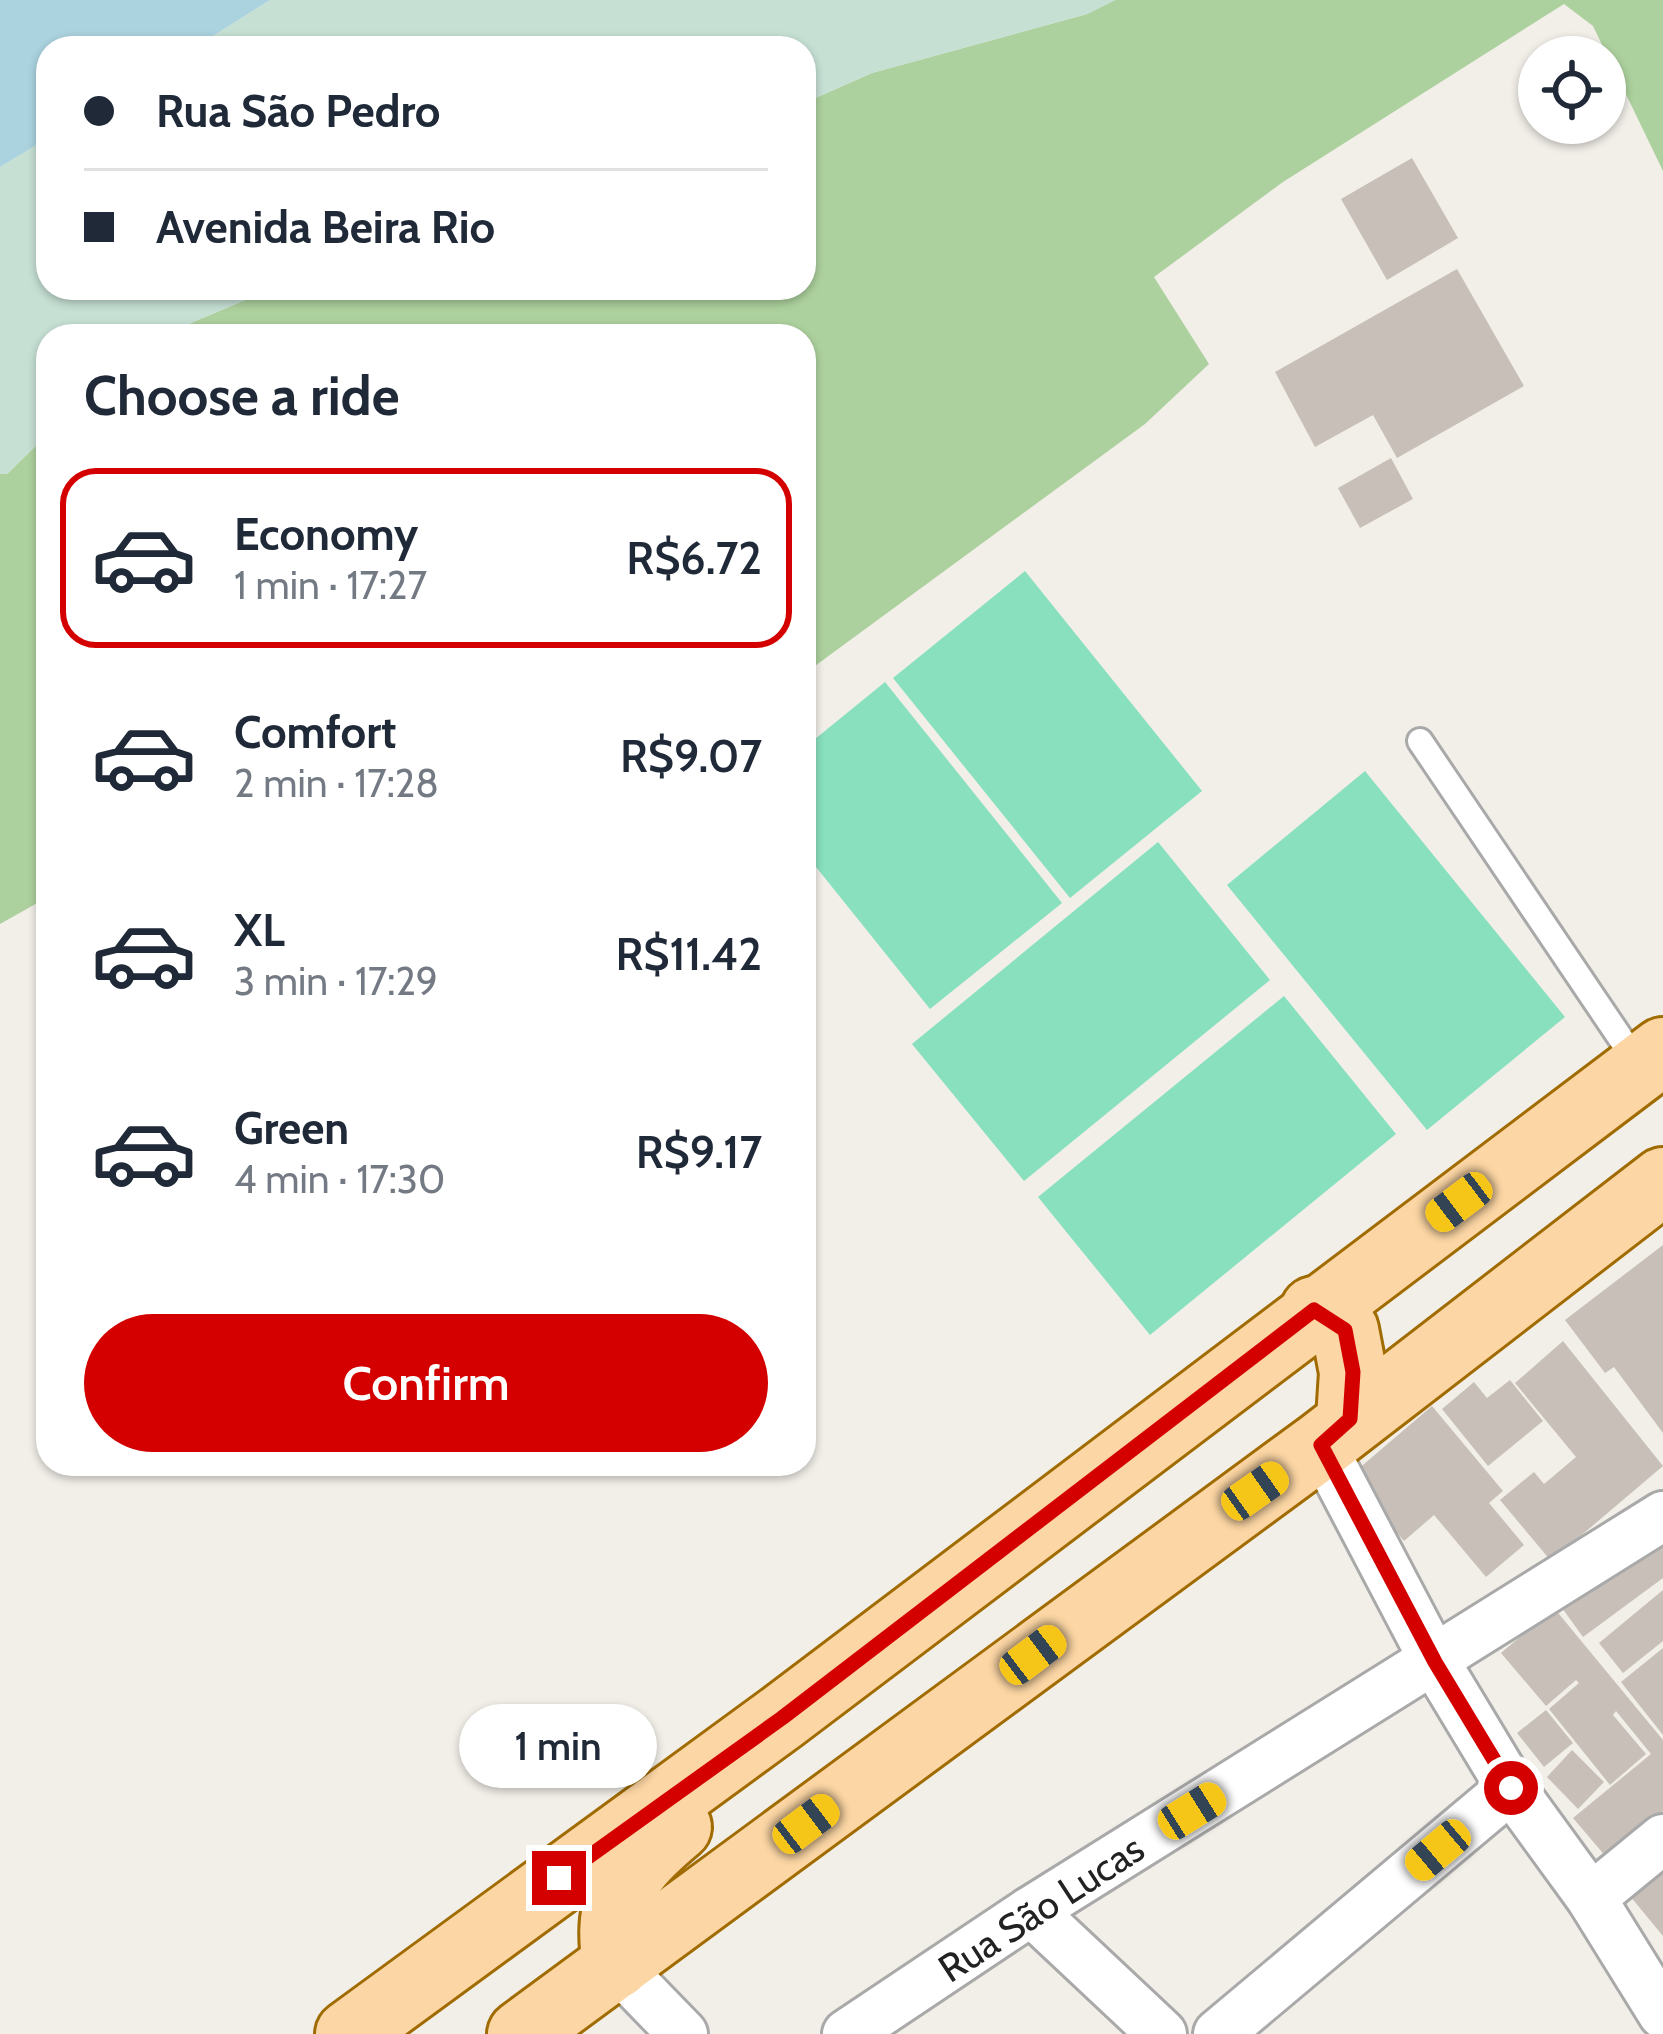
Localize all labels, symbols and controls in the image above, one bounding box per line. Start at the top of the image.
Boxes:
map controls [1518,36,1626,144]
button: locate [1518,36,1626,144]
text: Rua São Pedro [156,84,441,138]
text: Avenida Beira Rio [156,200,495,254]
text: Choose a ride [84,363,399,429]
icon: car [90,504,198,612]
text: Economy [234,507,418,561]
text: R$6.72 [626,531,762,585]
text: 1 min · 17:27 [234,561,427,609]
icon: car [90,702,198,810]
text: Comfort [234,705,397,759]
text: R$9.07 [620,729,762,783]
text: 2 min · 17:28 [234,759,439,807]
icon: car [90,900,198,1008]
text: XL [234,903,285,957]
text: R$11.42 [616,927,762,981]
text: 3 min · 17:29 [234,957,438,1005]
icon: car [90,1098,198,1206]
text: Green [234,1101,349,1155]
text: R$9.17 [636,1125,762,1179]
text: 4 min · 17:30 [234,1155,445,1203]
car [1419,1166,1499,1238]
button: Confirm [84,1314,768,1452]
car [1215,1456,1295,1526]
car [993,1619,1073,1691]
callout: 1 min [460,1704,658,1788]
text: 1 min [514,1722,602,1770]
route start [1484,1761,1538,1815]
car [1152,1777,1232,1845]
car [766,1788,846,1860]
car [1399,1813,1477,1887]
street label: Rua São Lucas [929,1824,1153,1992]
route end [532,1851,586,1905]

